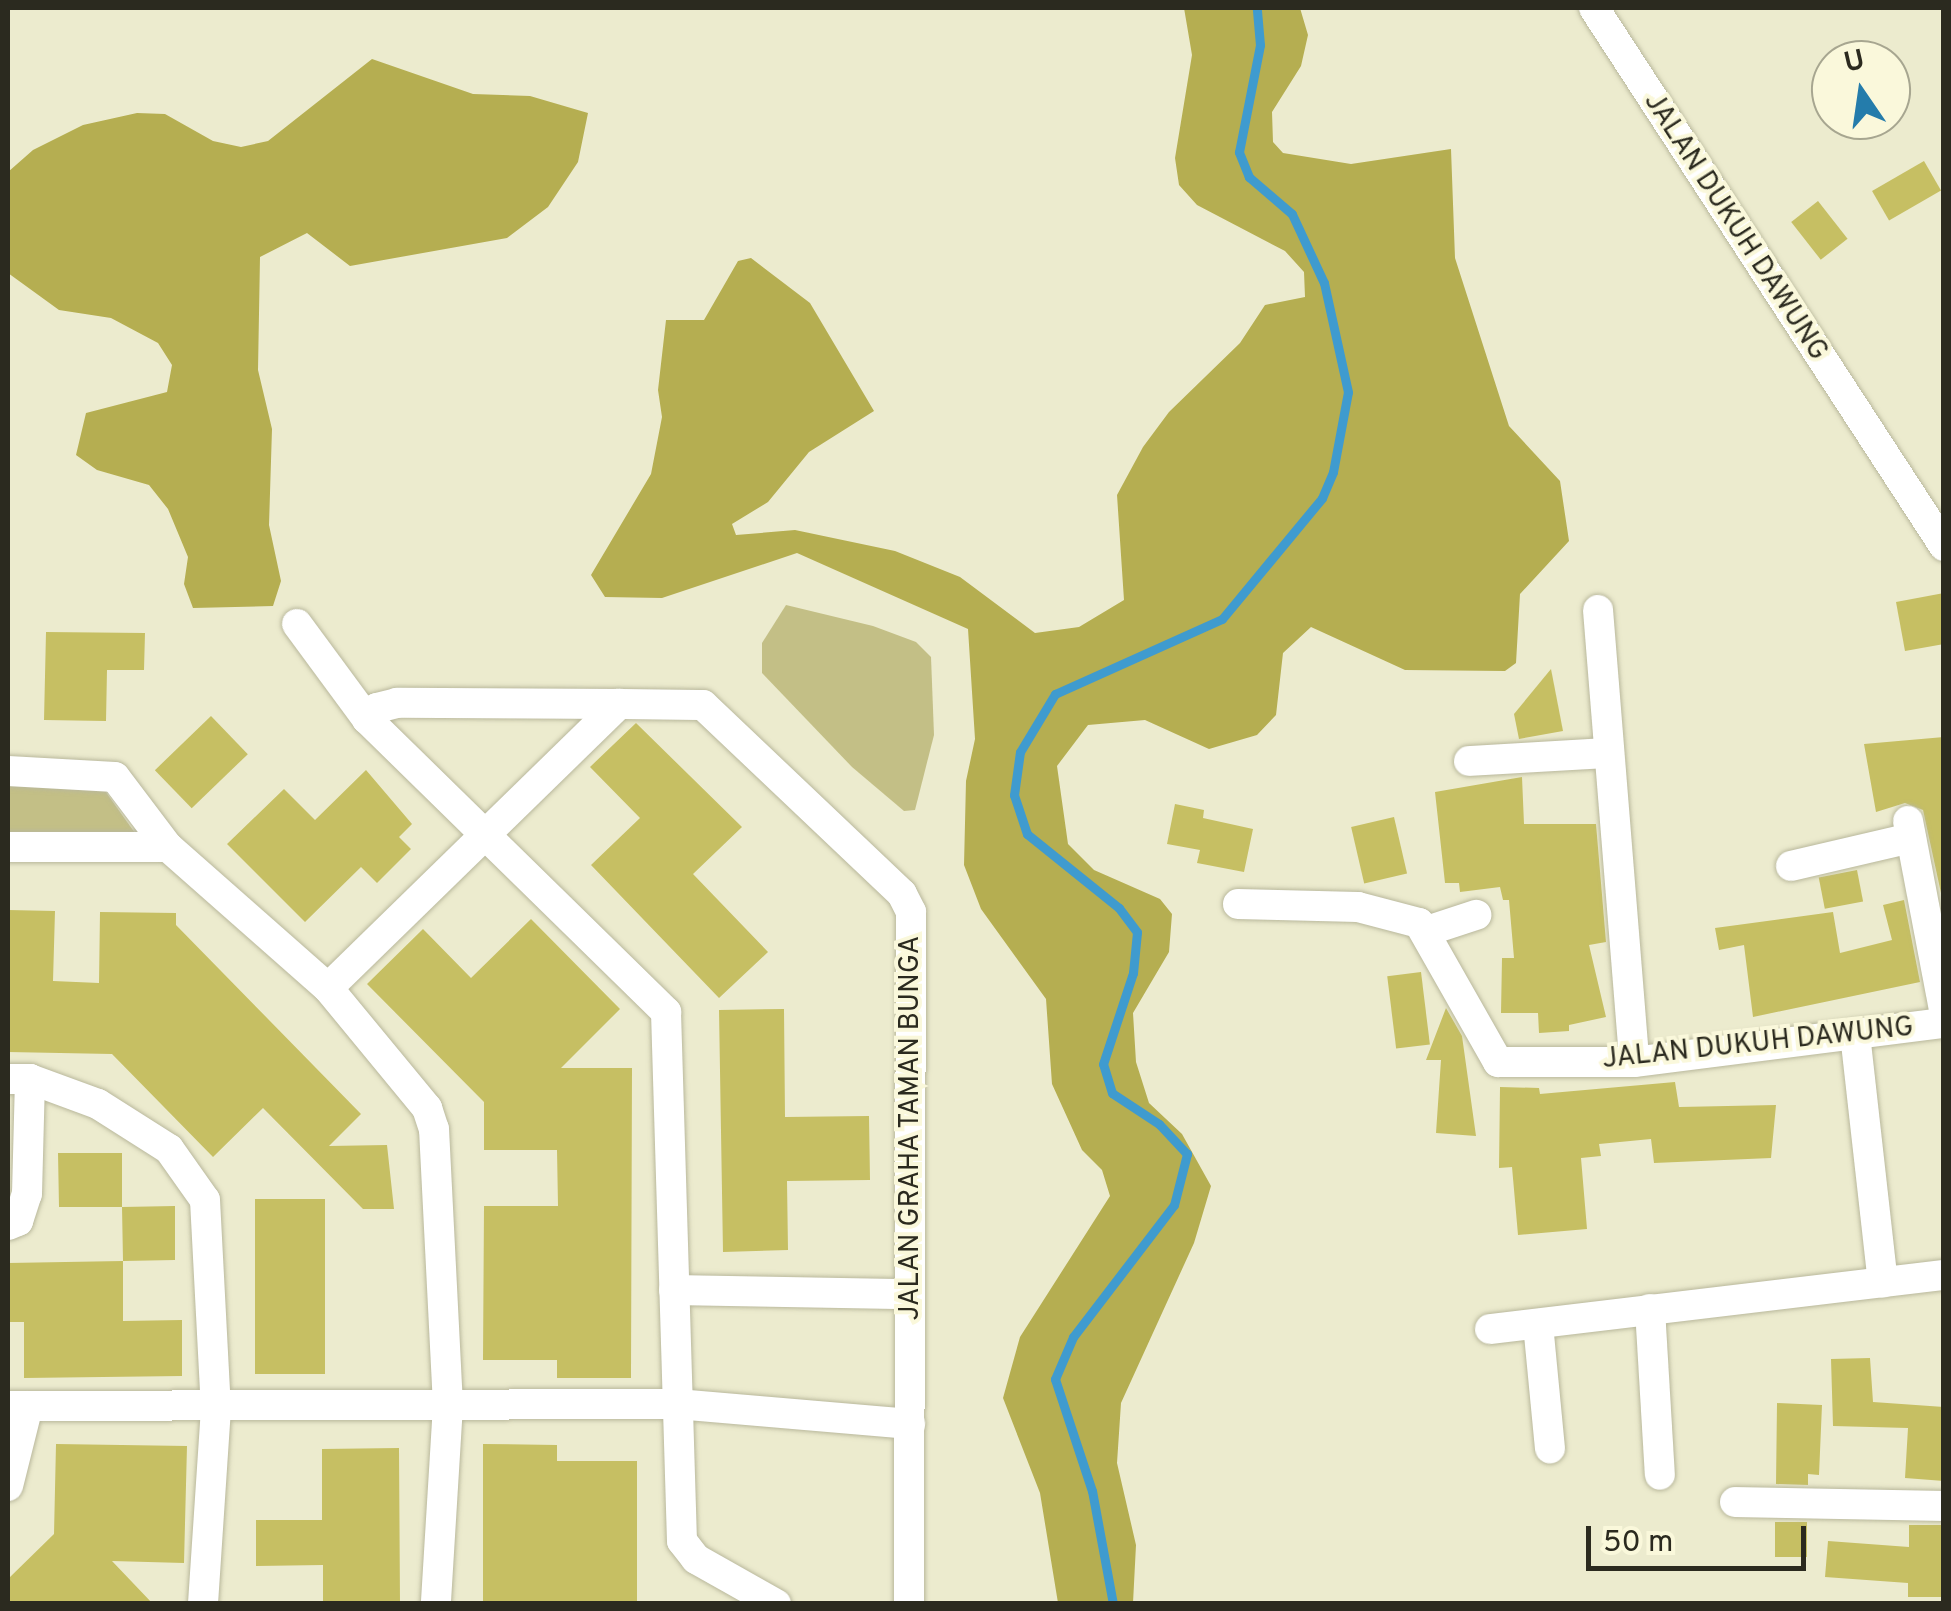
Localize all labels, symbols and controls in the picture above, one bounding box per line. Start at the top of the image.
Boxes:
north arrow [1811,40,1911,140]
text: U [1841,43,1868,82]
street label: JALAN DUKUH DAWUNG [1636,87,1834,367]
street label: JALAN GRAHA TAMAN BUNGA [894,934,928,1322]
street label: JALAN DUKUH DAWUNG [1601,1011,1915,1077]
scale bar [1591,1506,1811,1568]
text: 50 m [1603,1525,1673,1562]

